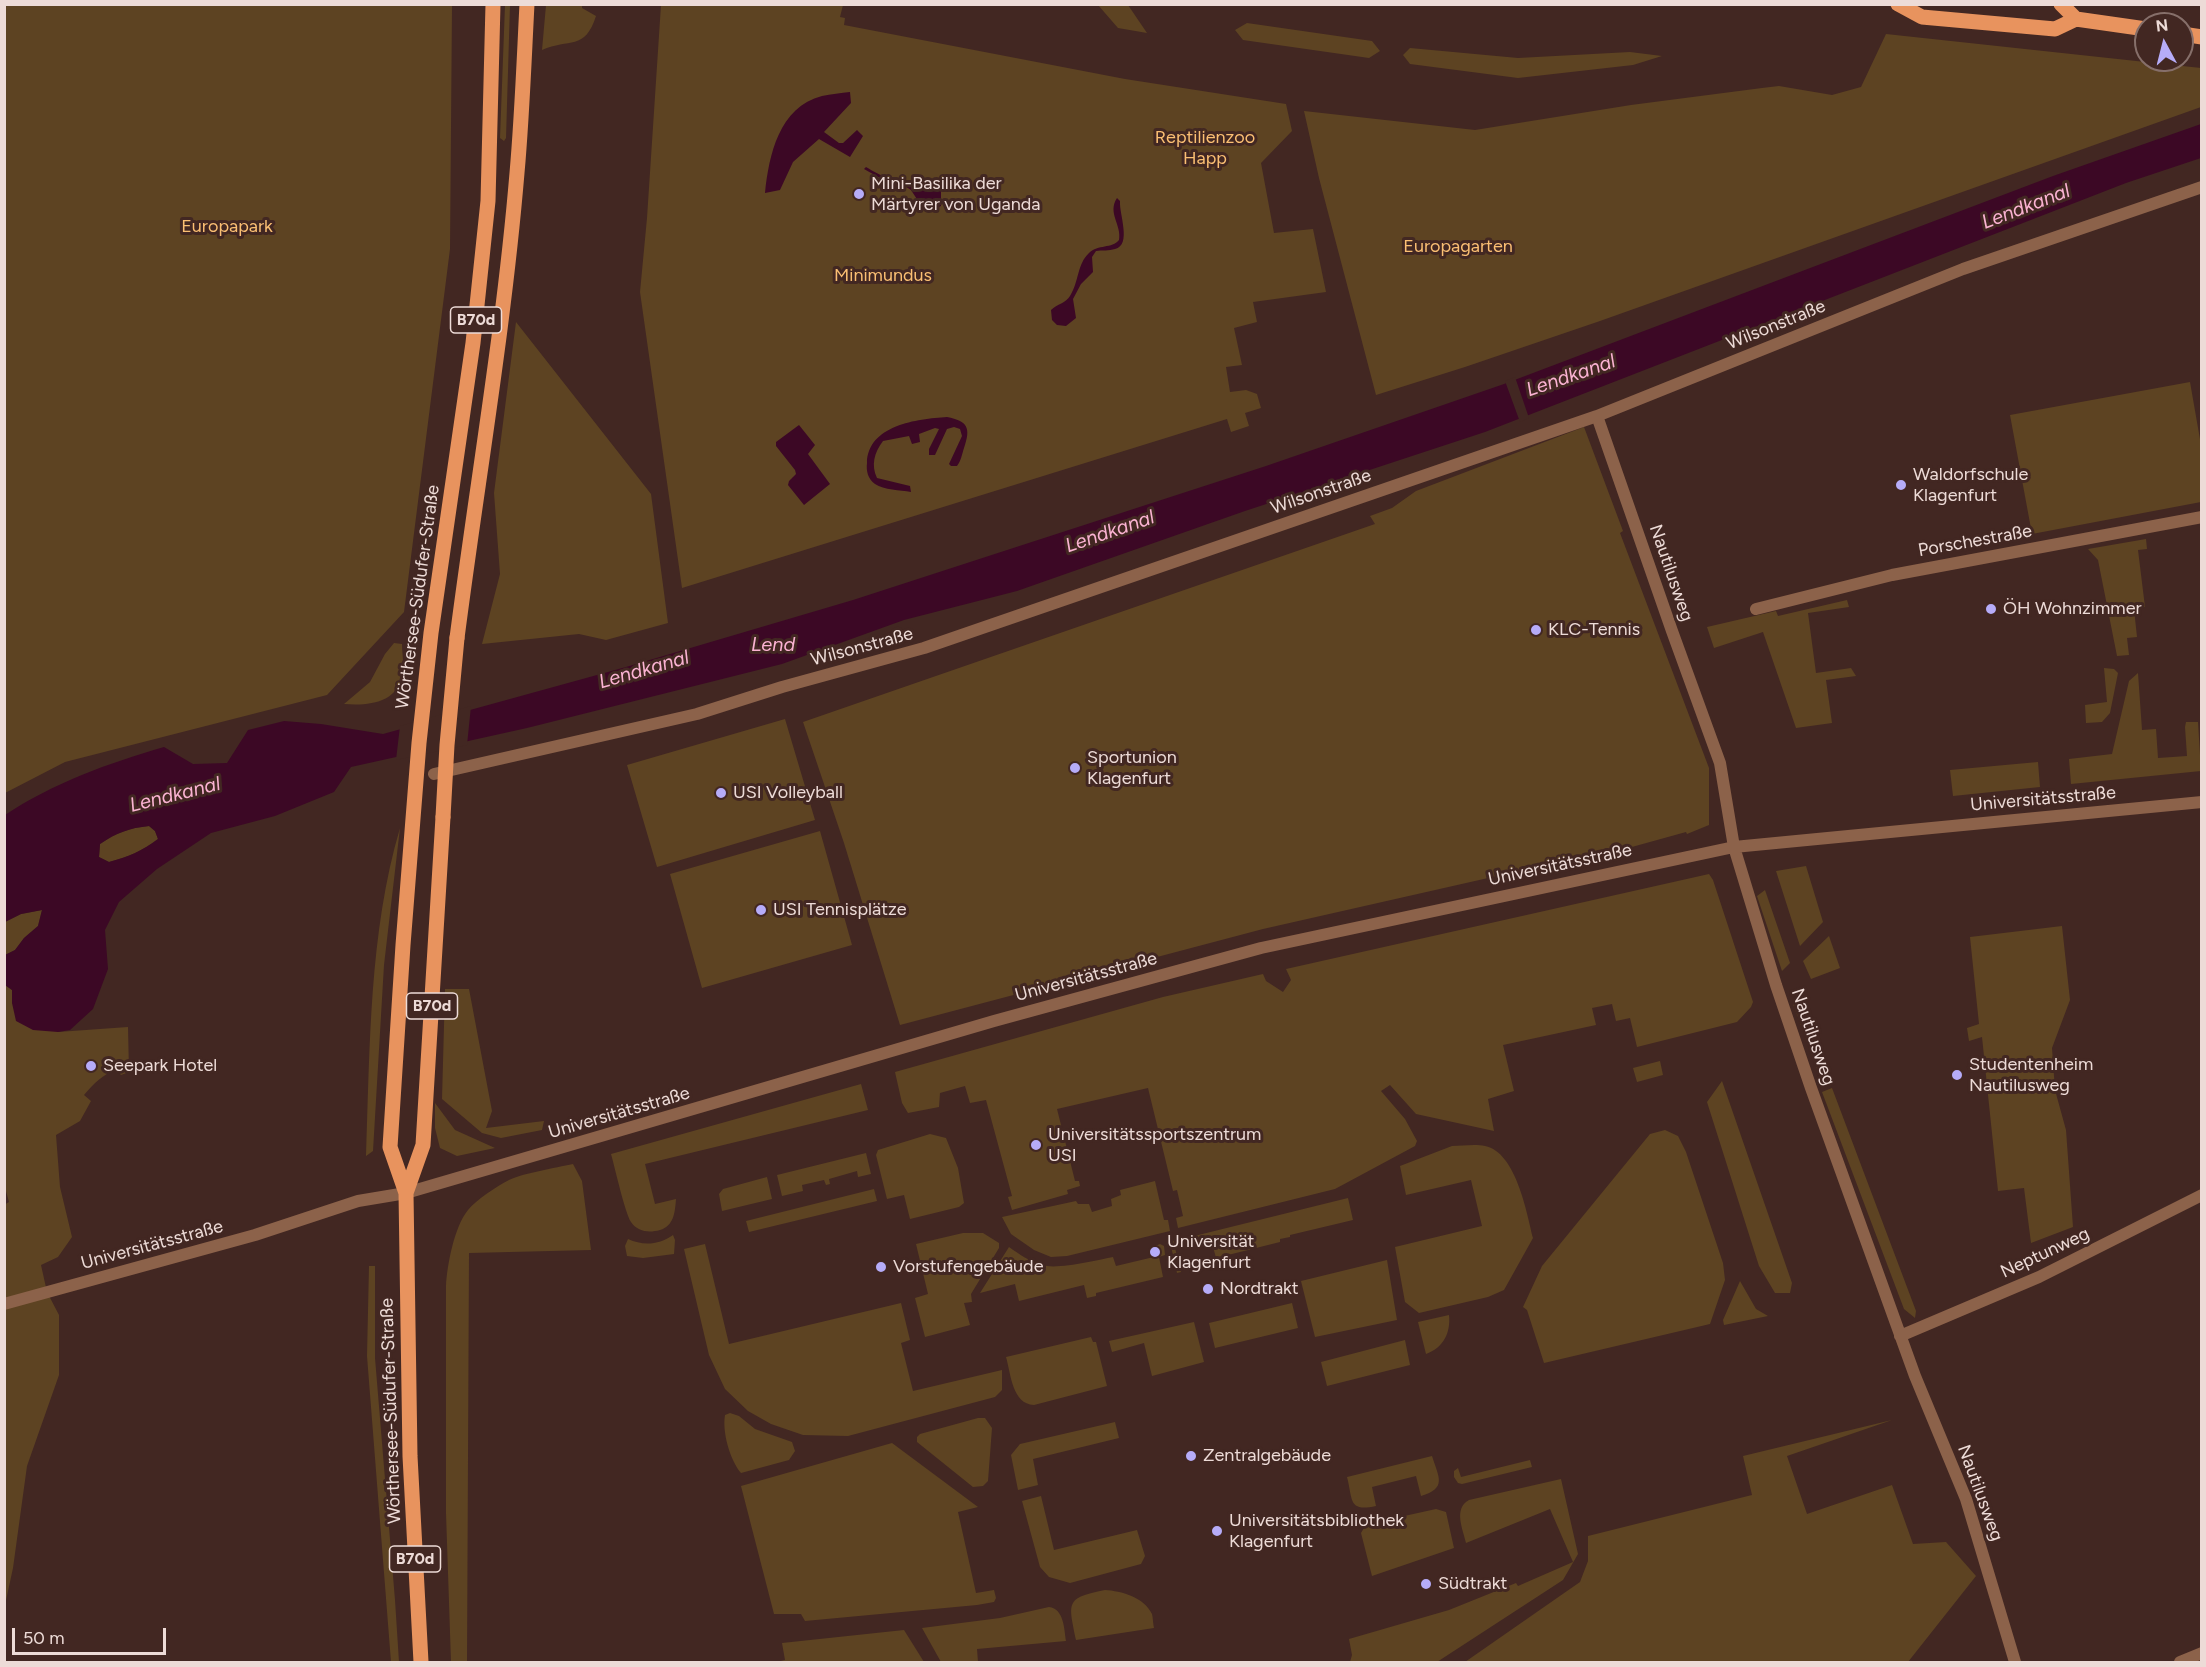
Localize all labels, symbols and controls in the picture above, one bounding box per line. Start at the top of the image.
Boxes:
north arrow [2134,12,2194,72]
text: N [2155,15,2169,36]
park label: Reptilienzoo Happ [1155,127,1255,170]
place label: Mini-Basilika der Märtyrer von Uganda [871,173,1041,216]
water label: Lendkanal [1978,179,2074,235]
marker: Mini-Basilika der Märtyrer von Uganda [852,187,866,201]
park label: Europapark [181,216,273,238]
park label: Europagarten [1403,236,1513,258]
park label: Minimundus [834,265,932,287]
street label: Wilsonstraße [1723,295,1829,355]
road number: B70d [450,307,502,333]
water label: Lendkanal [1523,350,1619,402]
place label: Waldorfschule Klagenfurt [1913,464,2028,506]
street label: Wilsonstraße [1268,465,1374,519]
marker: Waldorfschule Klagenfurt [1894,478,1908,492]
street label: Wörthersee-Südufer-Straße [392,484,444,710]
water label: Lendkanal [1062,506,1158,558]
street label: Porschestraße [1916,520,2034,562]
street label: Nautilusweg [1644,522,1698,624]
place label: ÖH Wohnzimmer [2003,598,2142,620]
marker: ÖH Wohnzimmer [1984,602,1998,616]
place label: KLC-Tennis [1548,619,1640,641]
street label: Wilsonstraße [809,623,915,671]
marker: KLC-Tennis [1529,623,1543,637]
water label: Lend [751,633,795,657]
water label: Lendkanal [596,646,692,694]
place label: Sportunion Klagenfurt [1087,747,1177,789]
marker: Sportunion Klagenfurt [1068,761,1082,775]
water label: Lendkanal [127,772,223,818]
place label: USI Volleyball [733,782,843,804]
street label: Universitätsstraße [1969,782,2117,816]
marker: USI Volleyball [714,786,728,800]
street label: Universitätsstraße [1486,839,1634,891]
place label: USI Tennisplätze [773,899,907,921]
marker: USI Tennisplätze [754,903,768,917]
street label: Universitätsstraße [1013,948,1159,1006]
street label: Nautilusweg [1786,986,1840,1088]
road number: B70d [406,993,458,1019]
place label: Studentenheim Nautilusweg [1969,1054,2093,1096]
place label: Seepark Hotel [103,1055,217,1077]
marker: Seepark Hotel [84,1059,98,1073]
marker: Studentenheim Nautilusweg [1950,1068,1964,1082]
street label: Universitätsstraße [546,1082,692,1144]
place label: Universitätssportszentrum USI [1048,1124,1261,1166]
marker: Universitätssportszentrum USI [1029,1138,1043,1152]
street label: Universitätsstraße [79,1216,225,1274]
street label: Neptunweg [1997,1223,2093,1283]
place label: Universität Klagenfurt [1167,1231,1254,1274]
marker: Universität Klagenfurt [1148,1245,1162,1259]
place label: Vorstufengebäude [893,1256,1043,1278]
marker: Vorstufengebäude [874,1260,888,1274]
place label: Nordtrakt [1220,1278,1299,1300]
marker: Nordtrakt [1201,1282,1215,1296]
street label: Wörthersee-Südufer-Straße [376,1298,406,1524]
street label: Nautilusweg [1953,1442,2007,1544]
place label: Zentralgebäude [1203,1445,1331,1467]
marker: Zentralgebäude [1184,1449,1198,1463]
place label: Universitätsbibliothek Klagenfurt [1229,1510,1404,1552]
marker: Universitätsbibliothek Klagenfurt [1210,1524,1224,1538]
road number: B70d [390,1546,440,1572]
place label: Südtrakt [1438,1573,1507,1595]
marker: Südtrakt [1419,1577,1433,1591]
scale bar [15,1616,170,1654]
text: 50 m [23,1627,65,1649]

